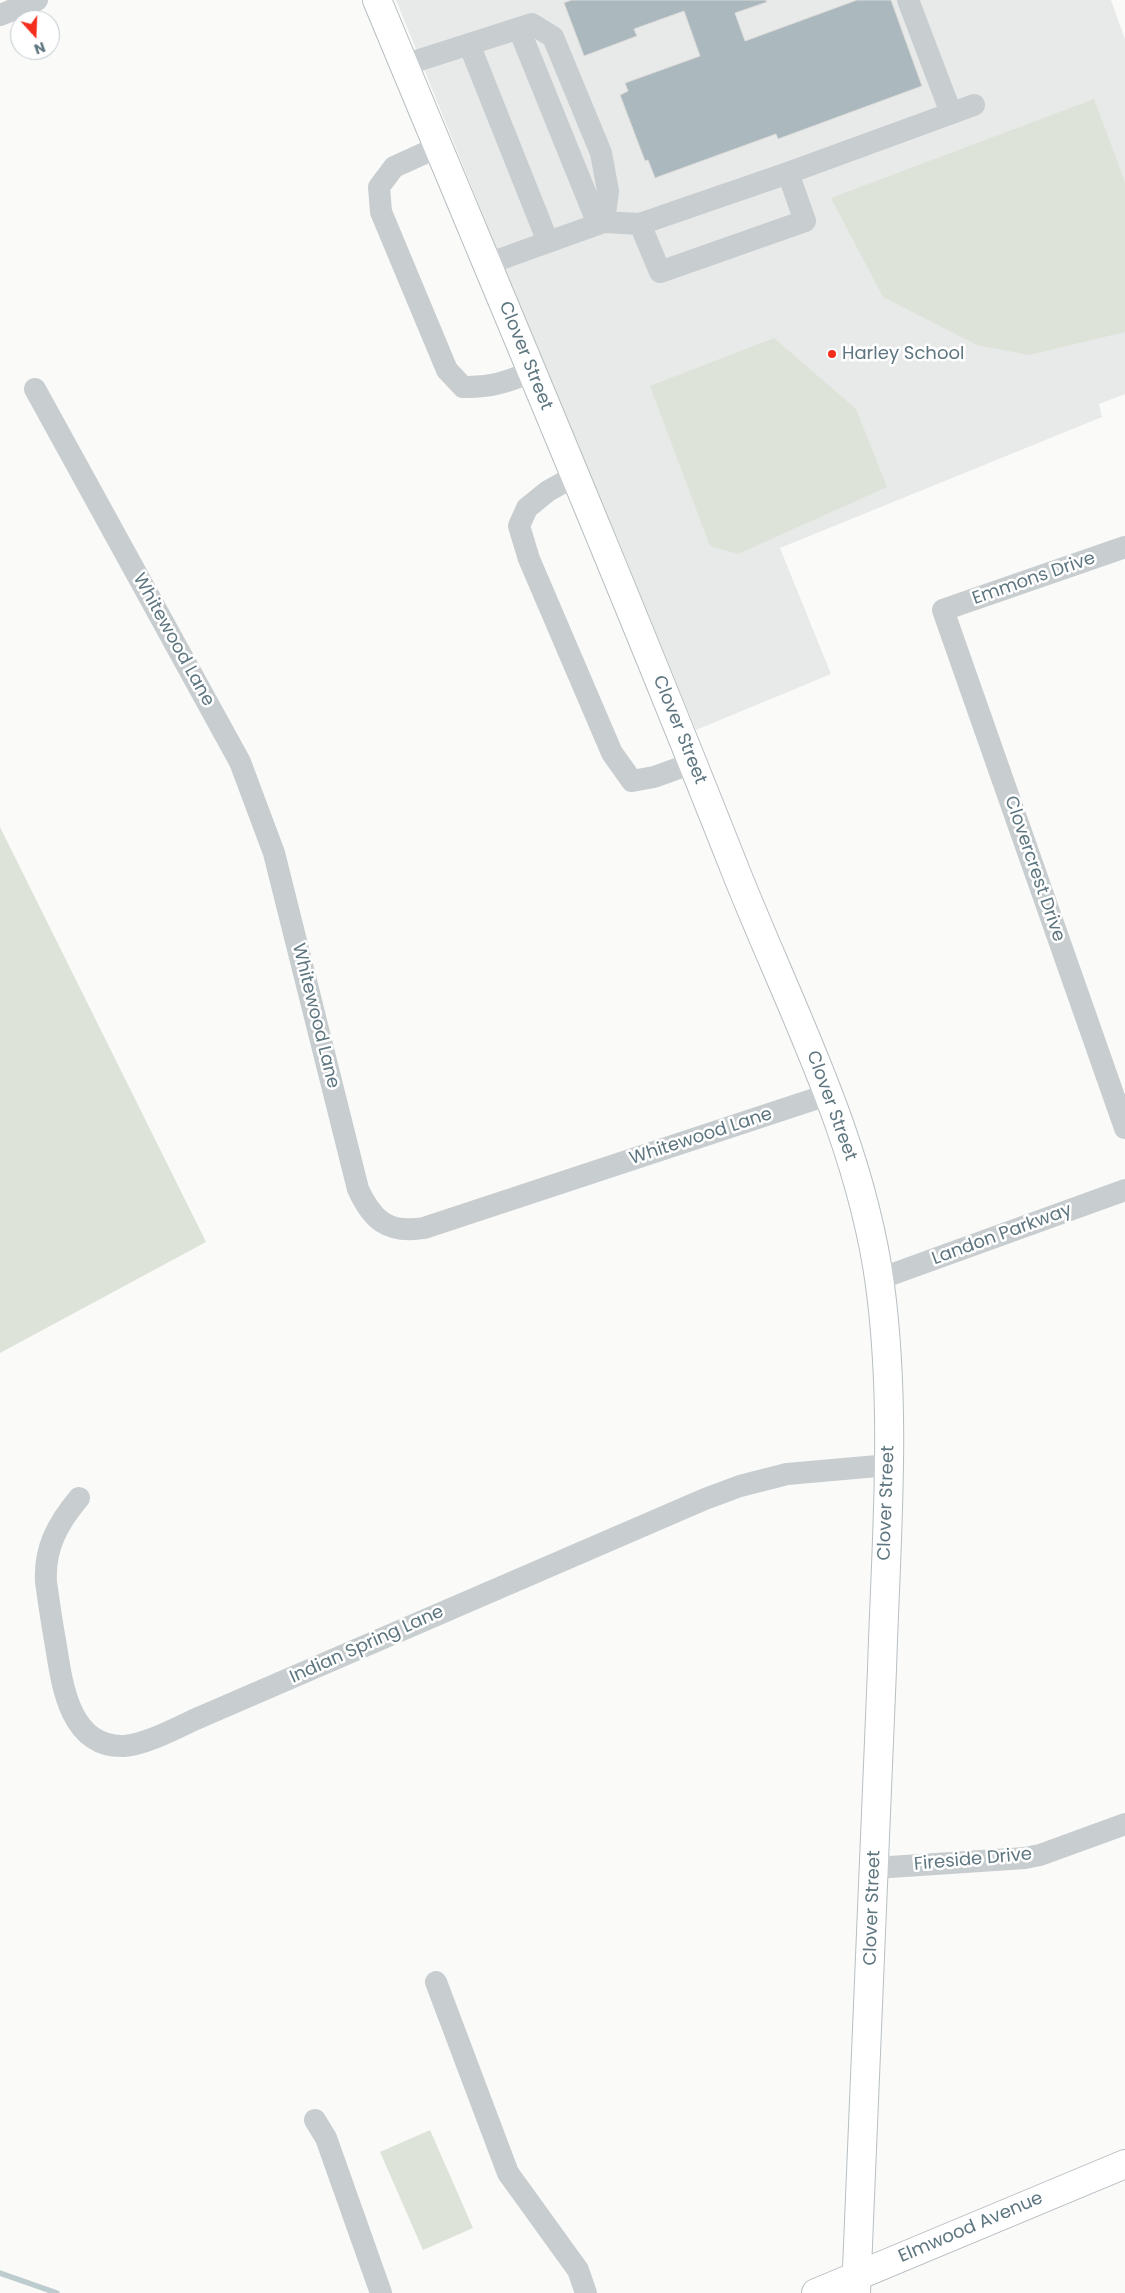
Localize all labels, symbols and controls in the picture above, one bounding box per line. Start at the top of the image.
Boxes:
north arrow [10,10,60,60]
text: N [31,37,48,59]
street label: Clover Street [493,298,557,414]
place label: Harley School [842,343,964,365]
marker: Harley School [826,348,838,360]
street label: Emmons Drive [970,548,1098,610]
street label: Whitewood Lane [128,570,218,710]
street label: Clover Street [647,672,711,788]
street label: Clovercrest Drive [999,793,1069,945]
street label: Whitewood Lane [287,941,343,1091]
street label: Clover Street [801,1048,861,1164]
street label: Whitewood Lane [627,1104,775,1170]
street label: Landon Parkway [929,1200,1075,1270]
street label: Clover Street [874,1445,900,1561]
street label: Indian Spring Lane [287,1601,447,1689]
street label: Fireside Drive [913,1844,1033,1876]
street label: Clover Street [860,1850,886,1966]
street label: Elmwood Avenue [896,2188,1046,2268]

